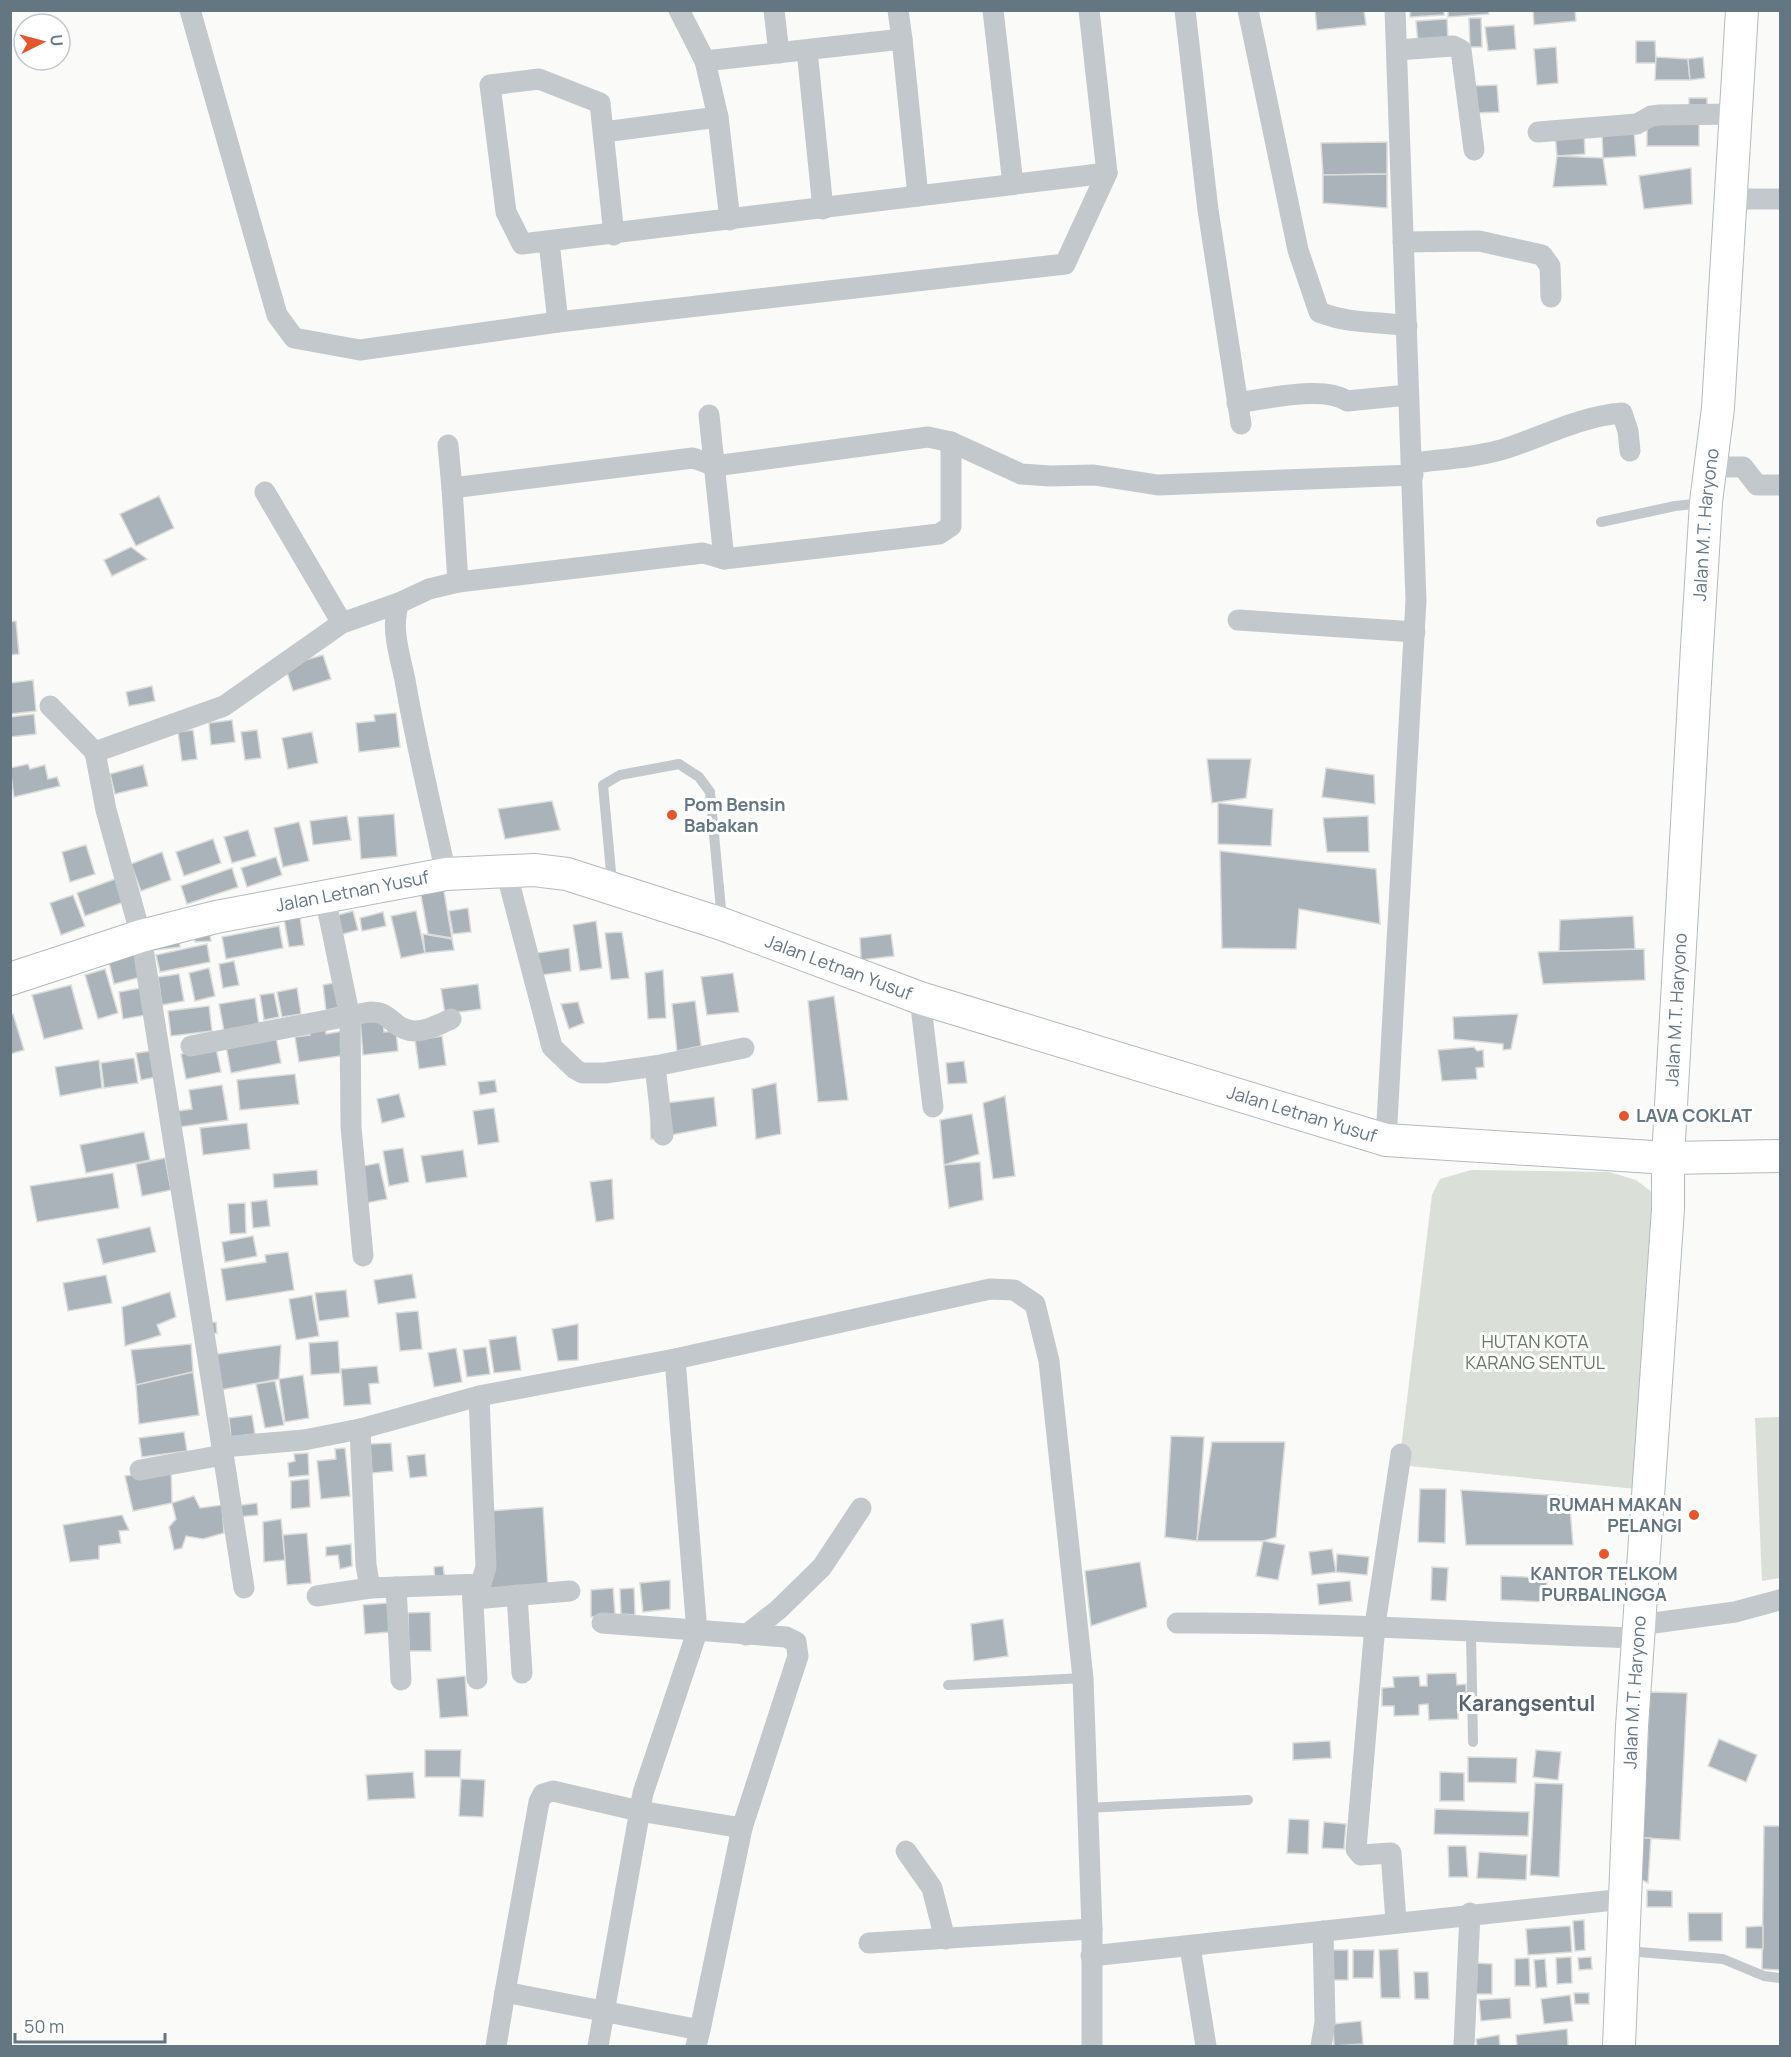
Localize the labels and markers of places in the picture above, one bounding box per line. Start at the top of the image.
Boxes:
place label: Pom Bensin Babakan [684,792,786,837]
marker: Pom Bensin Babakan [665,808,679,822]
place label: LAVA COKLAT [1636,1103,1752,1127]
marker: LAVA COKLAT [1617,1109,1631,1123]
place label: RUMAH MAKAN PELANGI [1549,1492,1682,1537]
marker: RUMAH MAKAN PELANGI [1687,1508,1701,1522]
marker: KANTOR TELKOM PURBALINGGA [1597,1547,1611,1561]
place label: KANTOR TELKOM PURBALINGGA [1530,1561,1678,1606]

